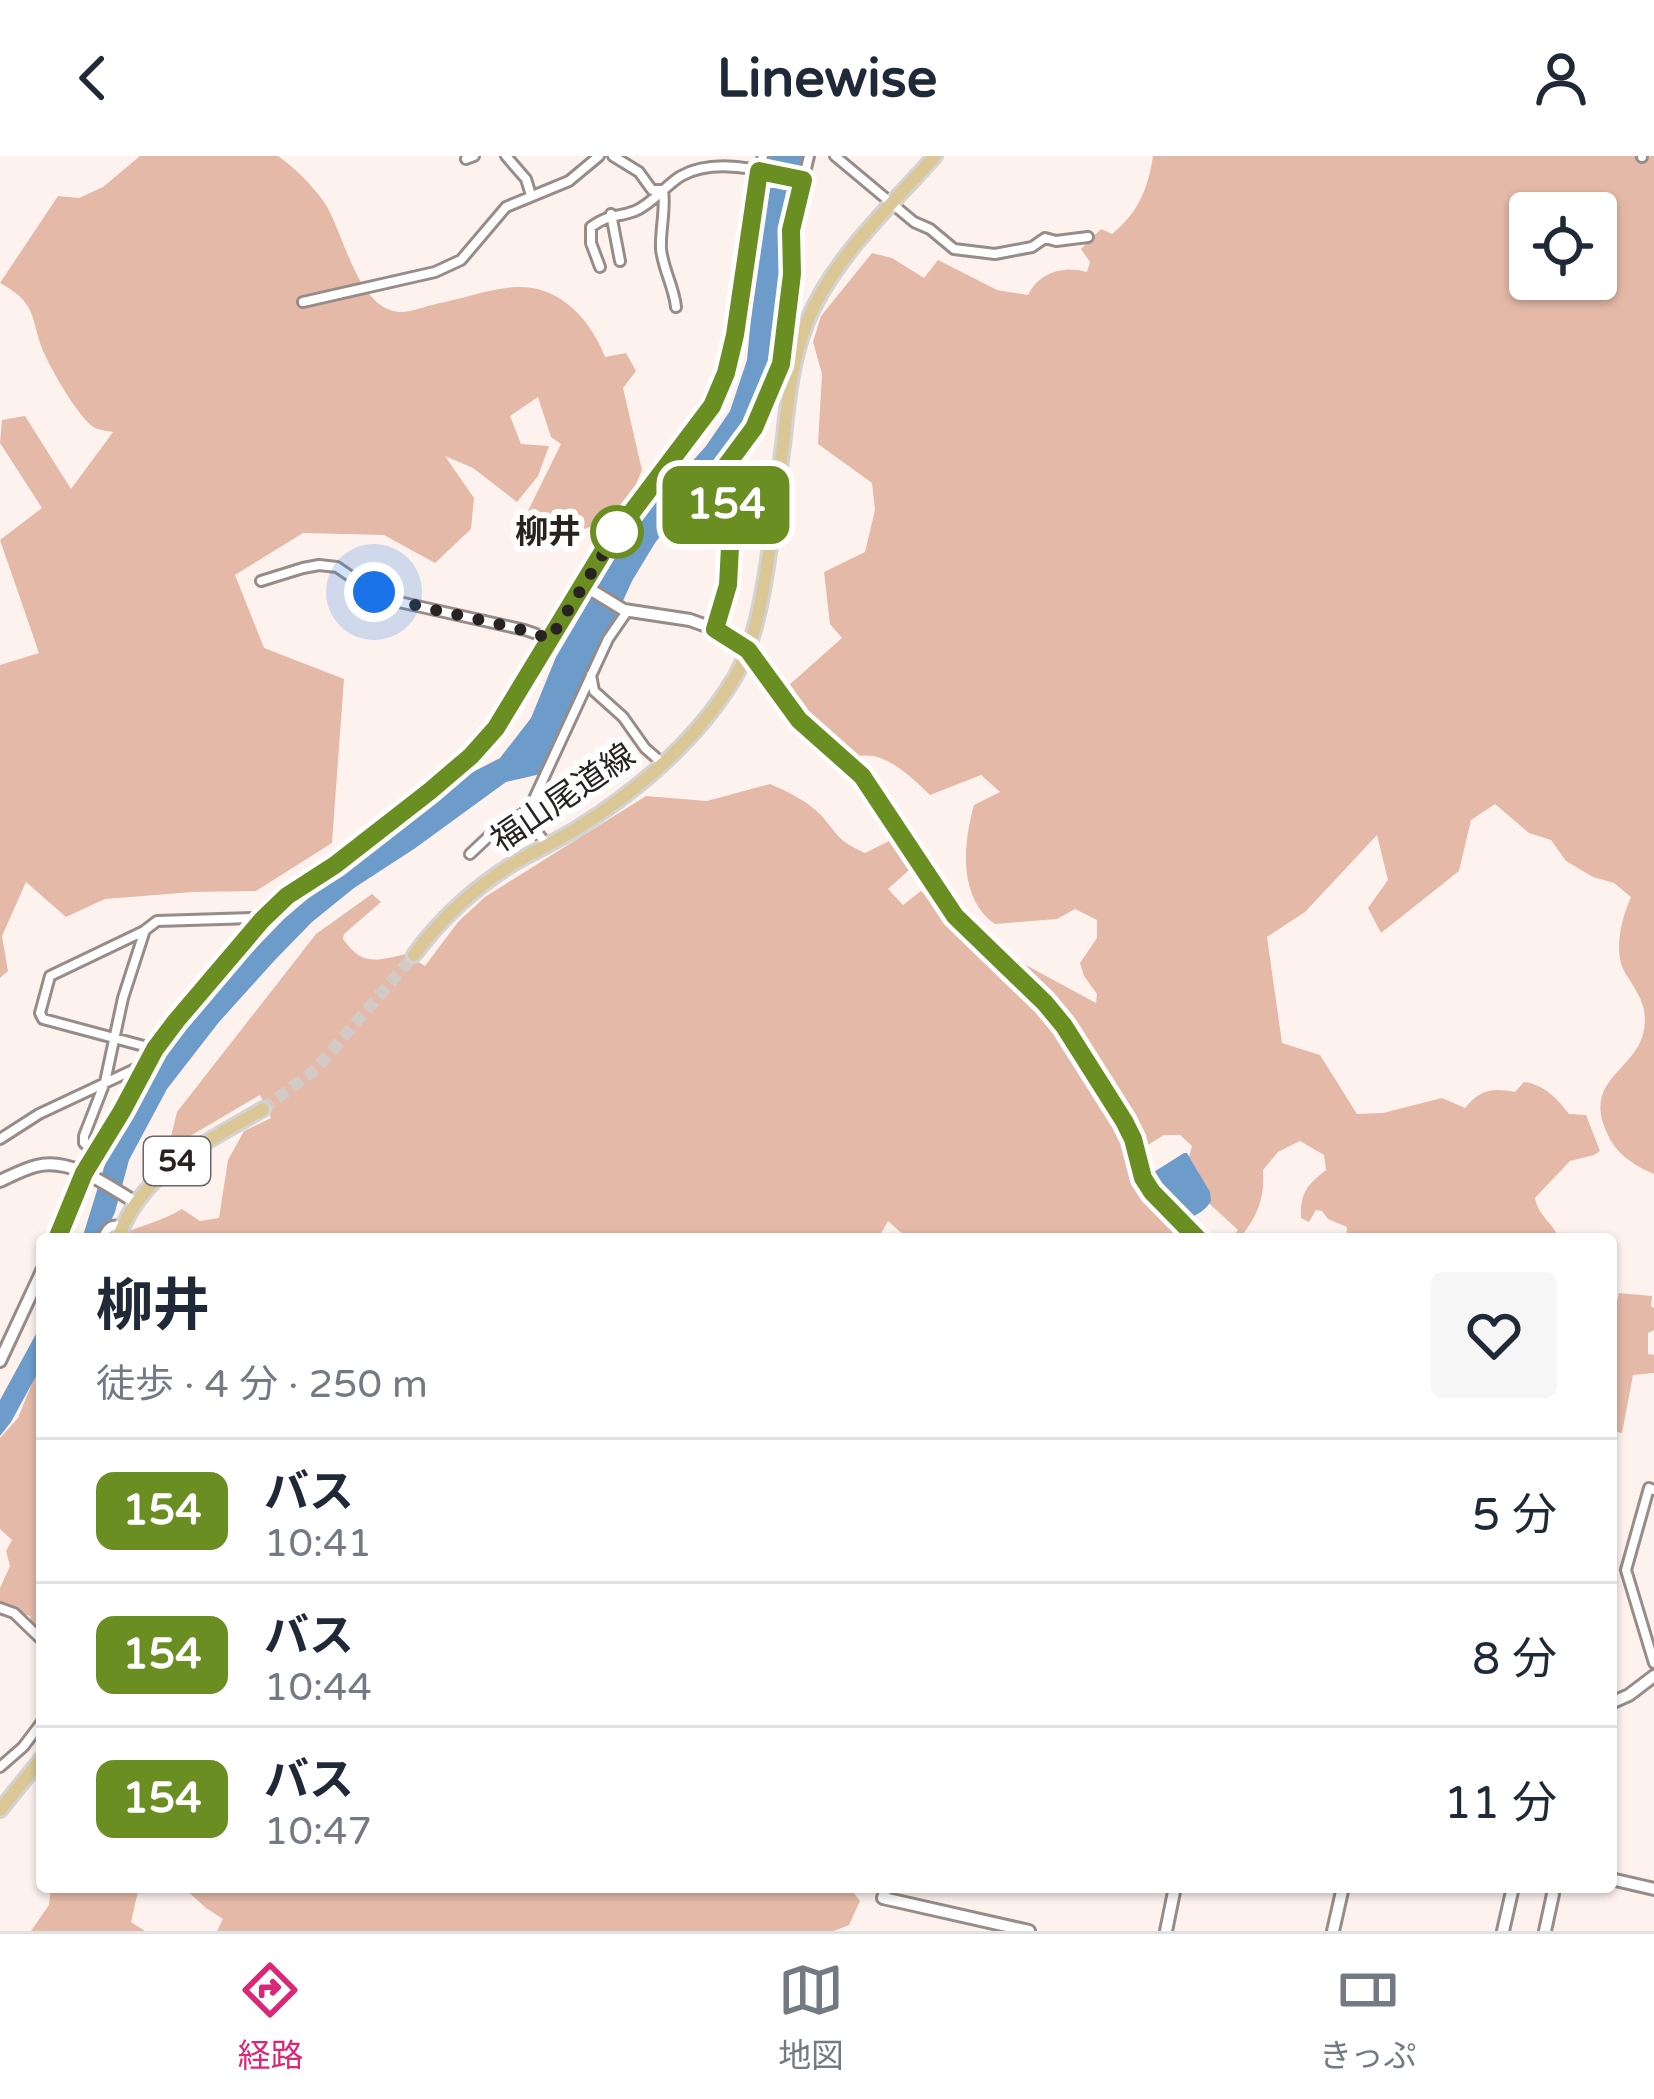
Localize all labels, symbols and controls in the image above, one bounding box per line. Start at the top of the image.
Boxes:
icon: back [60,45,126,111]
icon: person [1528,45,1594,111]
text: Linewise [717,46,937,111]
map controls [1509,192,1617,300]
button: locate [1509,192,1617,300]
line badge: 154 [657,466,795,544]
text: 154 [686,479,766,530]
marker: 柳井 [592,507,642,557]
place label: 柳井 [515,513,581,552]
your location [344,562,404,622]
street label: 福山尾道線 [484,736,642,860]
road number: 54 [144,1137,210,1185]
button: heart [1431,1272,1557,1398]
text: 柳井 [96,1273,210,1341]
text: 徒歩 · 4 分 · 250 m [96,1361,428,1408]
text: バス [264,1466,354,1520]
text: 154 [122,1485,202,1536]
text: 5 分 [1472,1489,1557,1543]
text: 10:41 [264,1520,372,1567]
text: バス [264,1610,354,1664]
text: 154 [122,1629,202,1680]
text: 8 分 [1472,1633,1557,1687]
text: 10:44 [264,1664,372,1711]
text: バス [264,1754,354,1808]
text: 154 [122,1773,202,1824]
text: 11 分 [1444,1777,1557,1831]
text: 10:47 [264,1808,372,1855]
tab: 経路 [237,1957,303,2077]
tab: 地図 [778,1957,844,2077]
tab: きっぷ [1319,1957,1417,2077]

